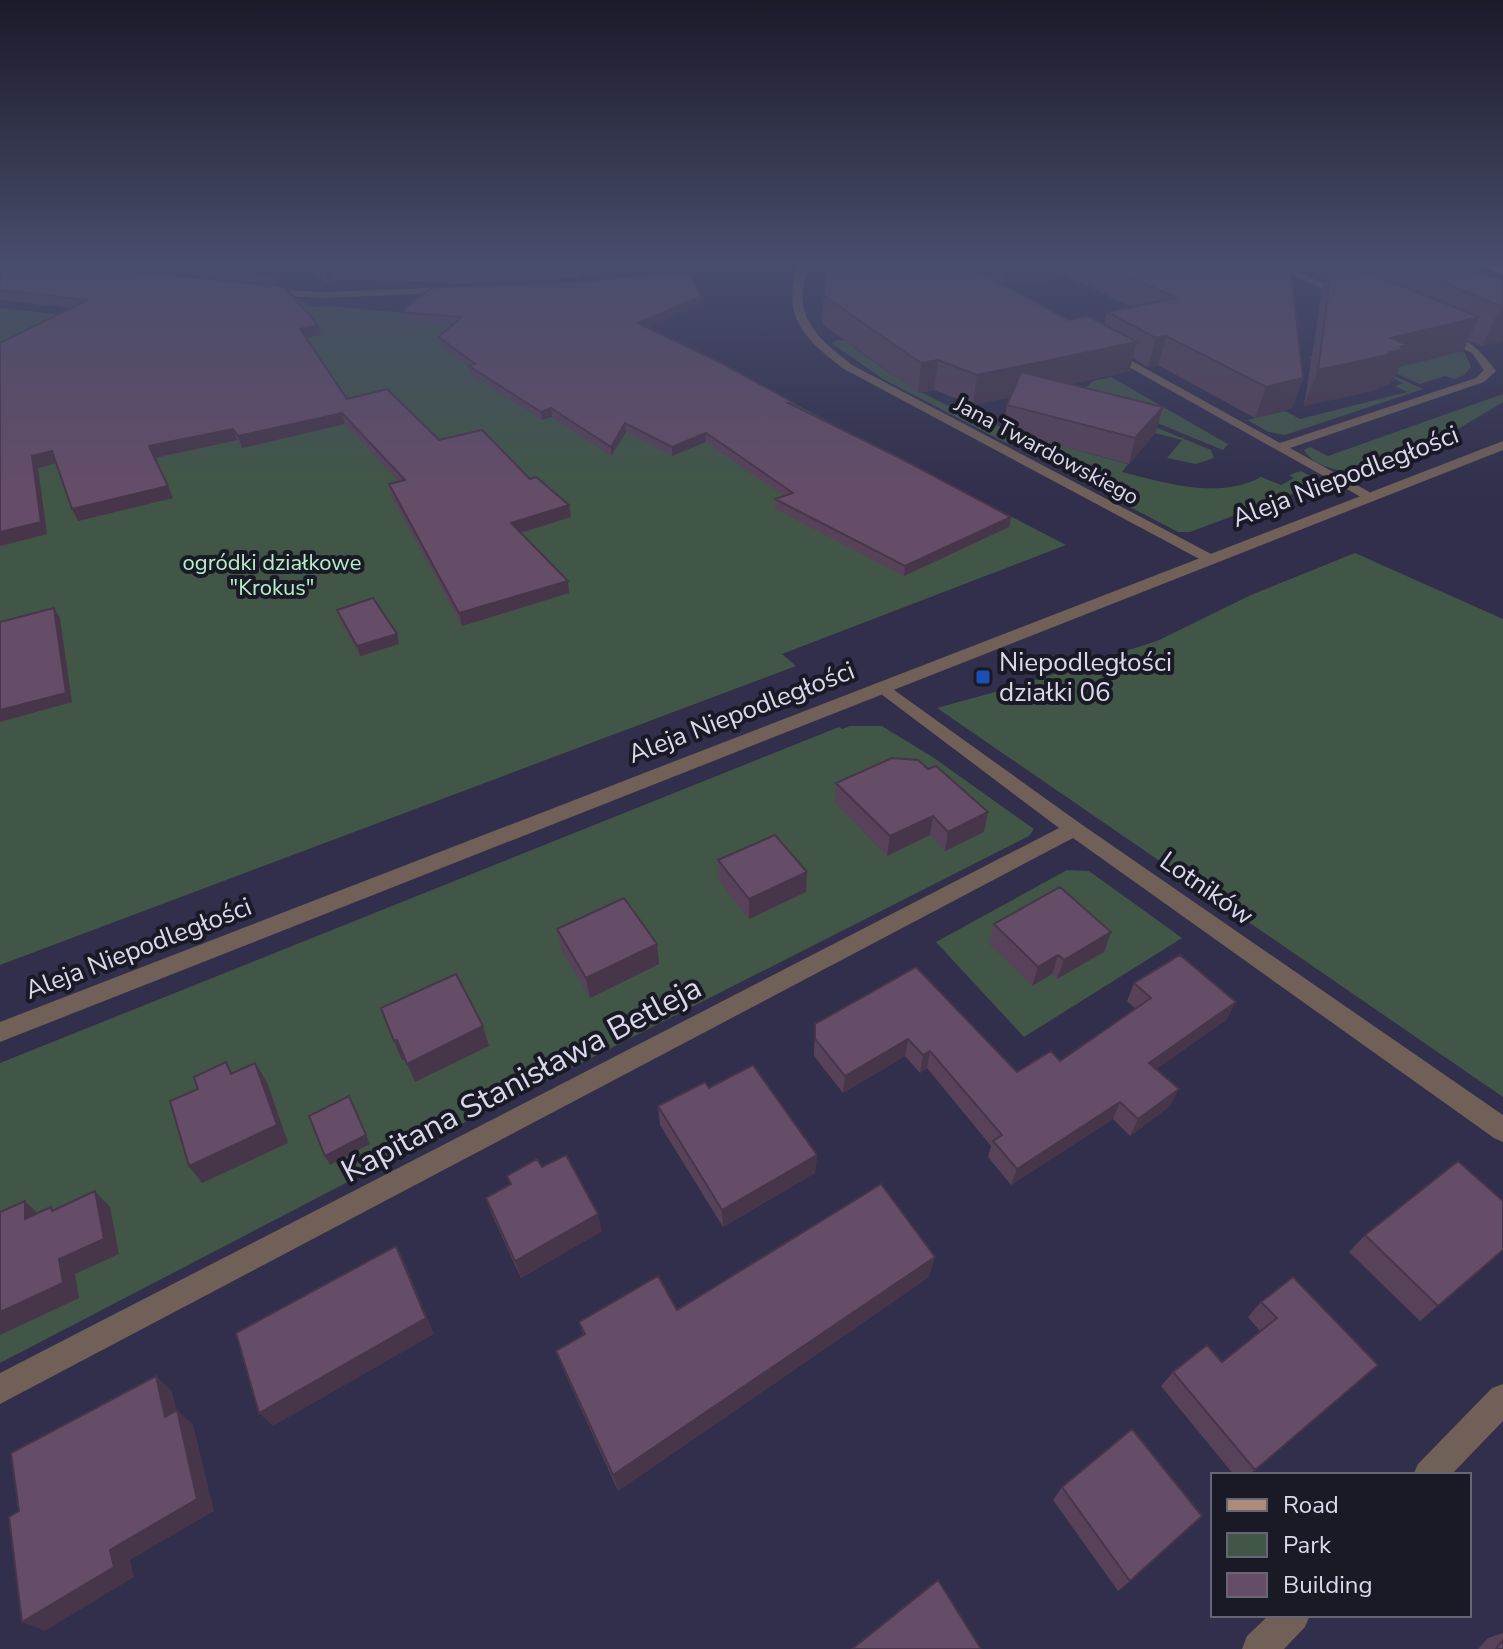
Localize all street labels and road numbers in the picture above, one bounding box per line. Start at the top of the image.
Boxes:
street label: Jana Twardowskiego [948,389,1144,512]
street label: Aleja Niepodległości [1227,417,1464,536]
street label: Aleja Niepodległości [623,653,860,772]
street label: Lotników [1153,843,1261,934]
street label: Aleja Niepodległości [20,889,257,1008]
street label: Kapitana Stanisława Betleja [334,966,709,1193]

